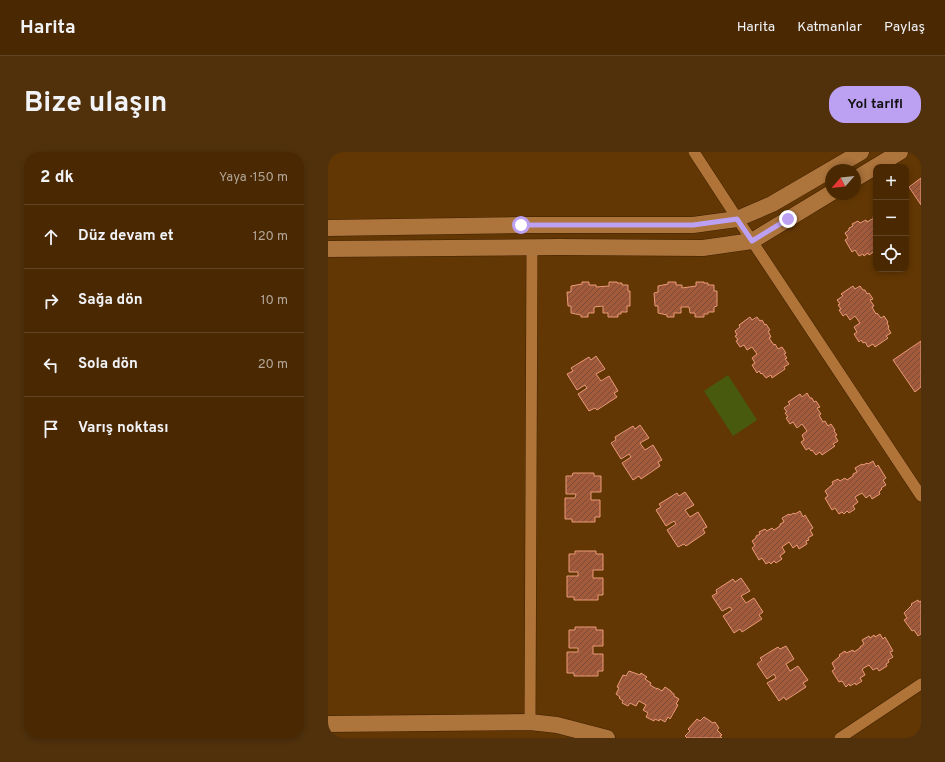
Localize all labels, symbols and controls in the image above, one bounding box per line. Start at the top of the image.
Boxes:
text: Harita [20,16,76,40]
text: Harita [737,19,775,36]
text: Katmanlar [797,19,862,36]
text: Paylaş [884,19,925,36]
text: Bize ulaşın [24,86,167,122]
button: Yol tarifi [829,86,921,123]
north arrow [825,164,861,200]
map controls [873,164,909,272]
button: + [873,164,909,200]
text: 2 dk [40,167,74,189]
text: Yaya · 150 m [219,170,288,186]
button: − [873,200,909,236]
route end [779,210,797,228]
route start [512,216,530,234]
icon: ahead [40,226,62,248]
text: Düz devam et [78,227,174,246]
text: 120 m [253,229,288,245]
button: locate [873,236,909,272]
icon: right [40,290,62,312]
text: Sağa dön [78,291,143,310]
text: 10 m [261,293,288,309]
icon: left [40,354,62,376]
text: Sola dön [78,355,138,374]
text: 20 m [258,357,288,373]
icon: arrive [40,418,62,440]
text: Varış noktası [78,419,169,438]

